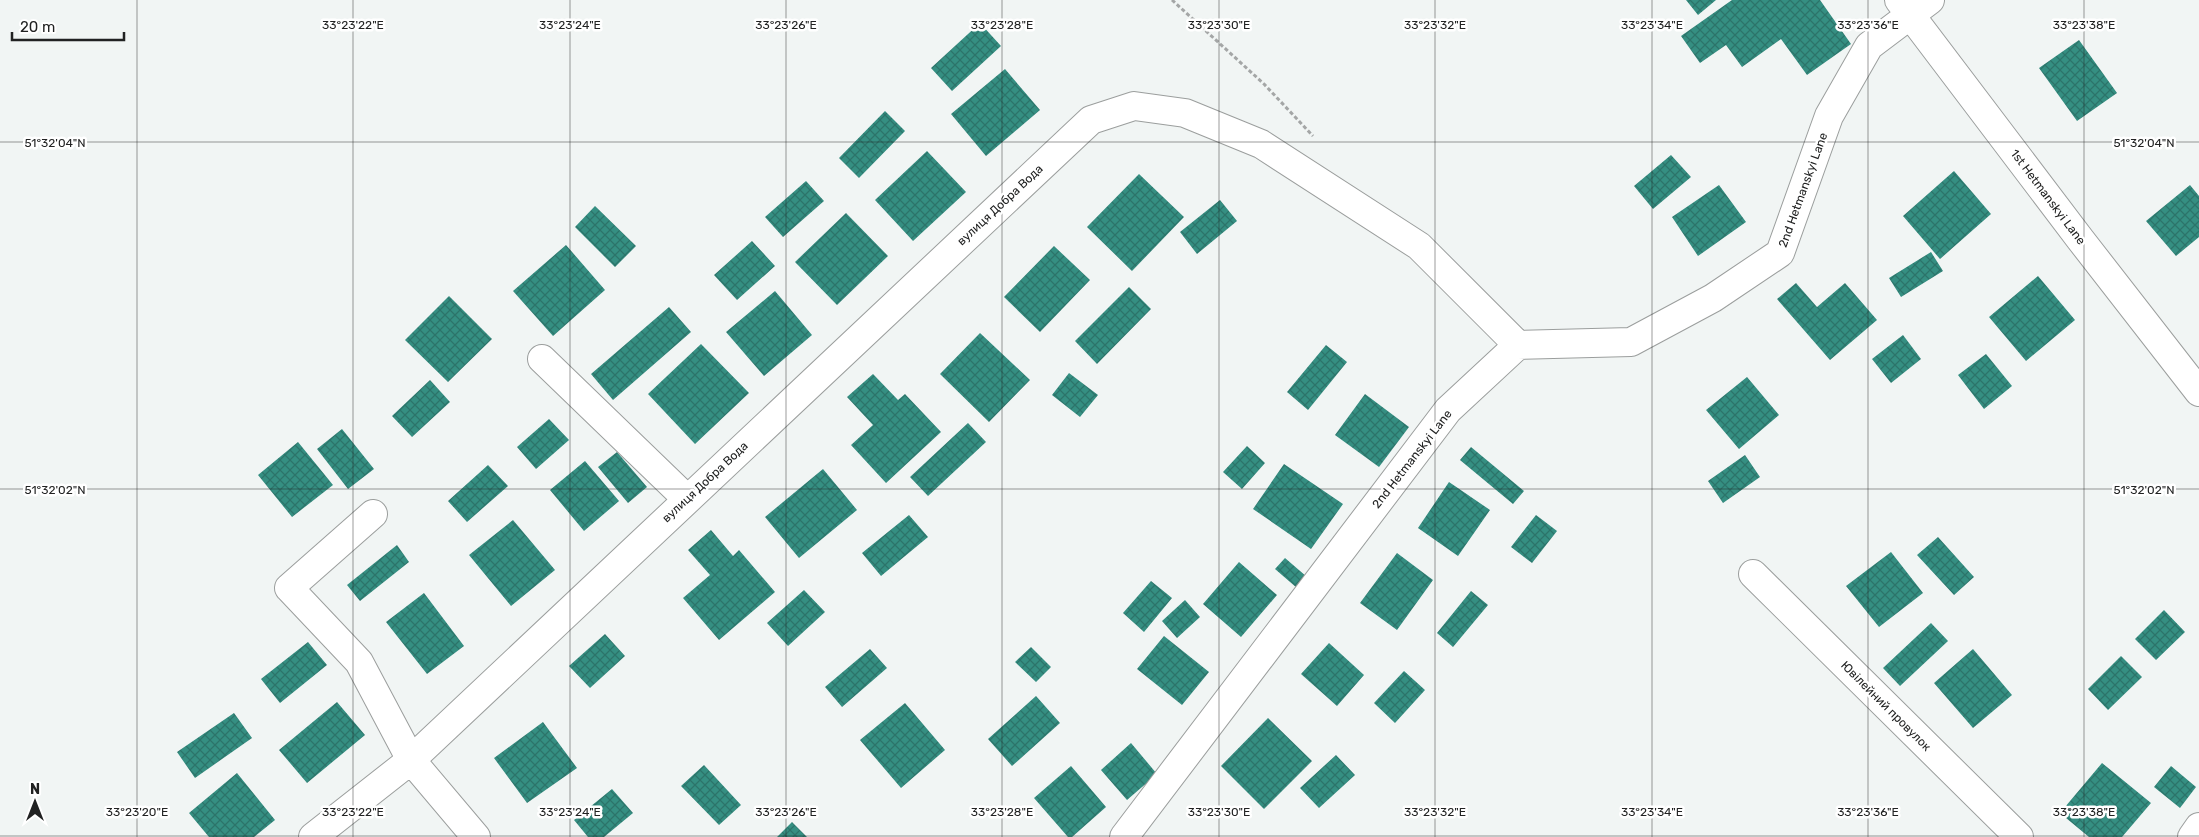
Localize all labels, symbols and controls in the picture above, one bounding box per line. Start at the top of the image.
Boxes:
scale bar [12,10,125,42]
text: 20 m [20,18,55,36]
text: 33°23'22"E [322,18,384,32]
text: 33°23'24"E [539,18,601,32]
text: 33°23'26"E [755,18,817,32]
text: 33°23'28"E [971,18,1033,32]
text: 33°23'30"E [1188,18,1250,32]
text: 33°23'32"E [1404,18,1466,32]
text: 33°23'34"E [1621,18,1683,32]
text: 33°23'36"E [1837,18,1899,32]
text: 33°23'38"E [2053,18,2115,32]
street label: 2nd Hetmanskyi Lane [1776,130,1830,249]
text: 51°32'04"N [24,136,86,150]
text: 51°32'04"N [2113,136,2175,150]
street label: 1st Hetmanskyi Lane [2008,147,2089,248]
street label: вулиця Добра Вода [954,162,1046,248]
street label: 2nd Hetmanskyi Lane [1369,407,1455,511]
street label: вулиця Добра Вода [659,439,751,525]
text: 51°32'02"N [24,483,86,497]
text: 51°32'02"N [2113,483,2175,497]
street label: Ювілейний провулок [1838,658,1934,754]
north arrow [10,777,60,827]
text: N [30,781,40,798]
text: 33°23'20"E [106,805,168,819]
text: 33°23'22"E [322,805,384,819]
text: 33°23'24"E [539,805,601,819]
text: 33°23'26"E [755,805,817,819]
text: 33°23'28"E [971,805,1033,819]
text: 33°23'30"E [1188,805,1250,819]
text: 33°23'32"E [1404,805,1466,819]
text: 33°23'34"E [1621,805,1683,819]
text: 33°23'36"E [1837,805,1899,819]
text: 33°23'38"E [2053,805,2115,819]

